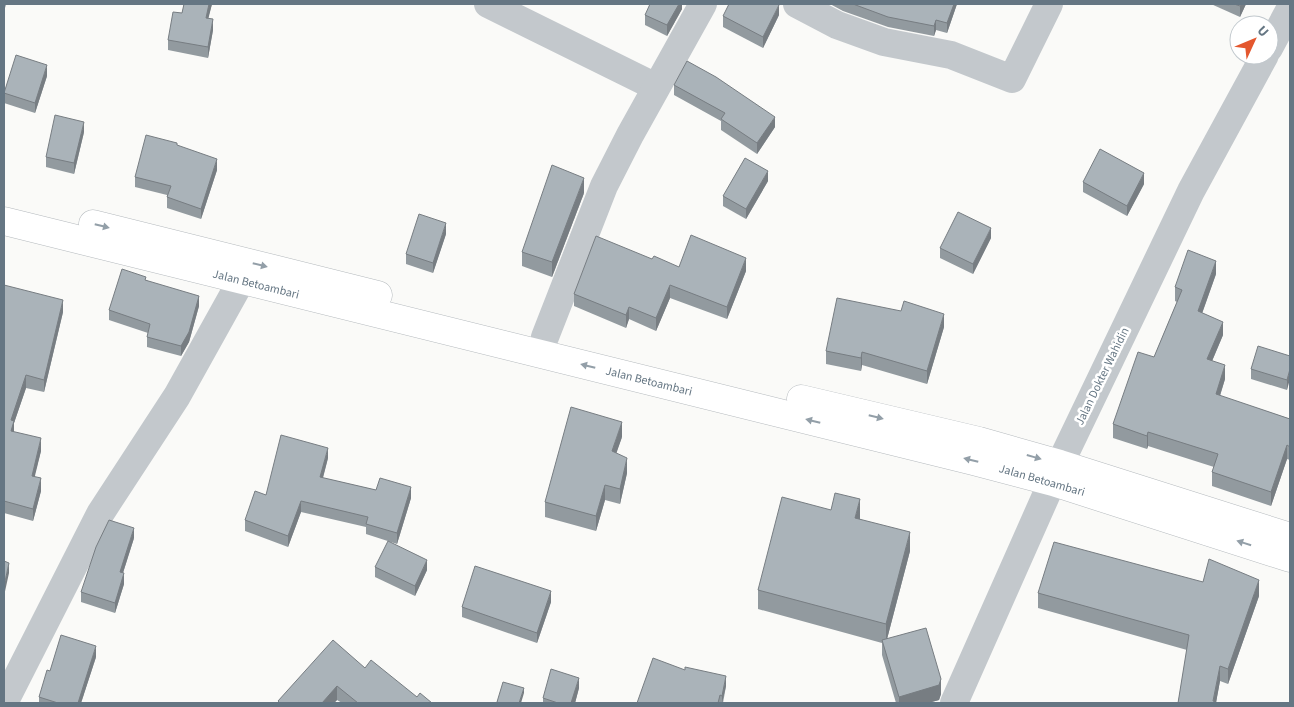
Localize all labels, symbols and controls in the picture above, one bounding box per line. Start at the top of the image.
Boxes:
north arrow [1229,15,1279,65]
text: U [1252,21,1273,42]
one-way arrow [95,222,110,230]
one-way arrow [252,261,267,269]
street label: Jalan Betoambari [211,266,301,303]
street label: Jalan Dokter Wahidin [1071,324,1133,428]
one-way arrow [580,362,595,370]
street label: Jalan Betoambari [604,363,694,400]
one-way arrow [869,413,884,421]
one-way arrow [806,417,821,425]
one-way arrow [1026,453,1041,461]
one-way arrow [964,456,979,464]
street label: Jalan Betoambari [997,460,1087,501]
one-way arrow [1236,538,1251,546]

